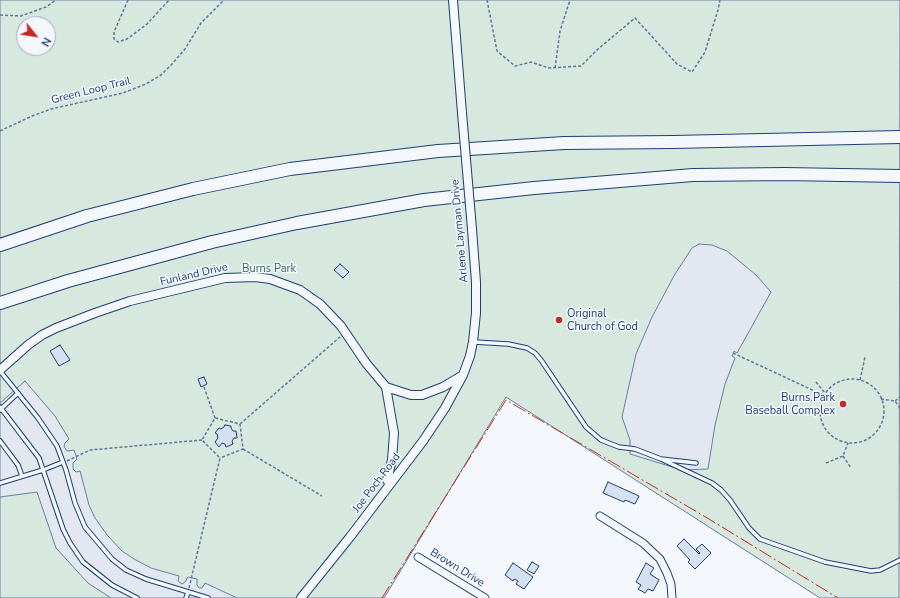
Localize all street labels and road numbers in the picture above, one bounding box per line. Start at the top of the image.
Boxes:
street label: Green Loop Trail [50,75,132,107]
street label: Arlene Layman Drive [449,179,471,283]
street label: Funland Drive [159,261,229,289]
street label: Joe Poch Road [350,451,404,515]
street label: Brown Drive [427,546,487,590]

